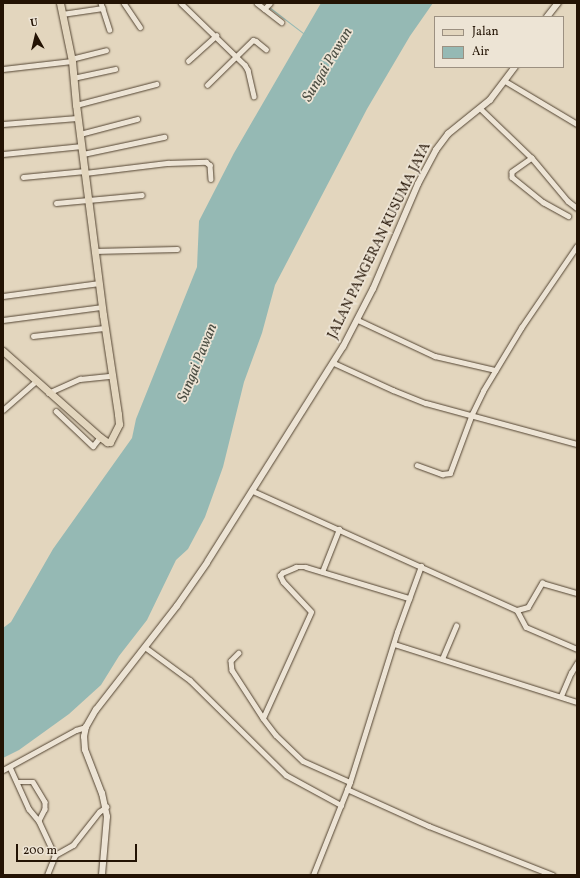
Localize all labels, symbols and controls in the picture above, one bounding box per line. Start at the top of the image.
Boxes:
north arrow [16,16,56,56]
text: U [29,16,39,32]
legend [434,16,564,68]
text: Jalan [472,24,499,40]
water label: Sungai Pawan [299,25,357,105]
text: Air [472,44,489,60]
street label: JALAN PANGERAN KUSUMA JAYA [325,140,435,342]
water label: Sungai Pawan [174,321,222,405]
scale bar [18,836,139,862]
text: 200 m [23,843,57,859]

